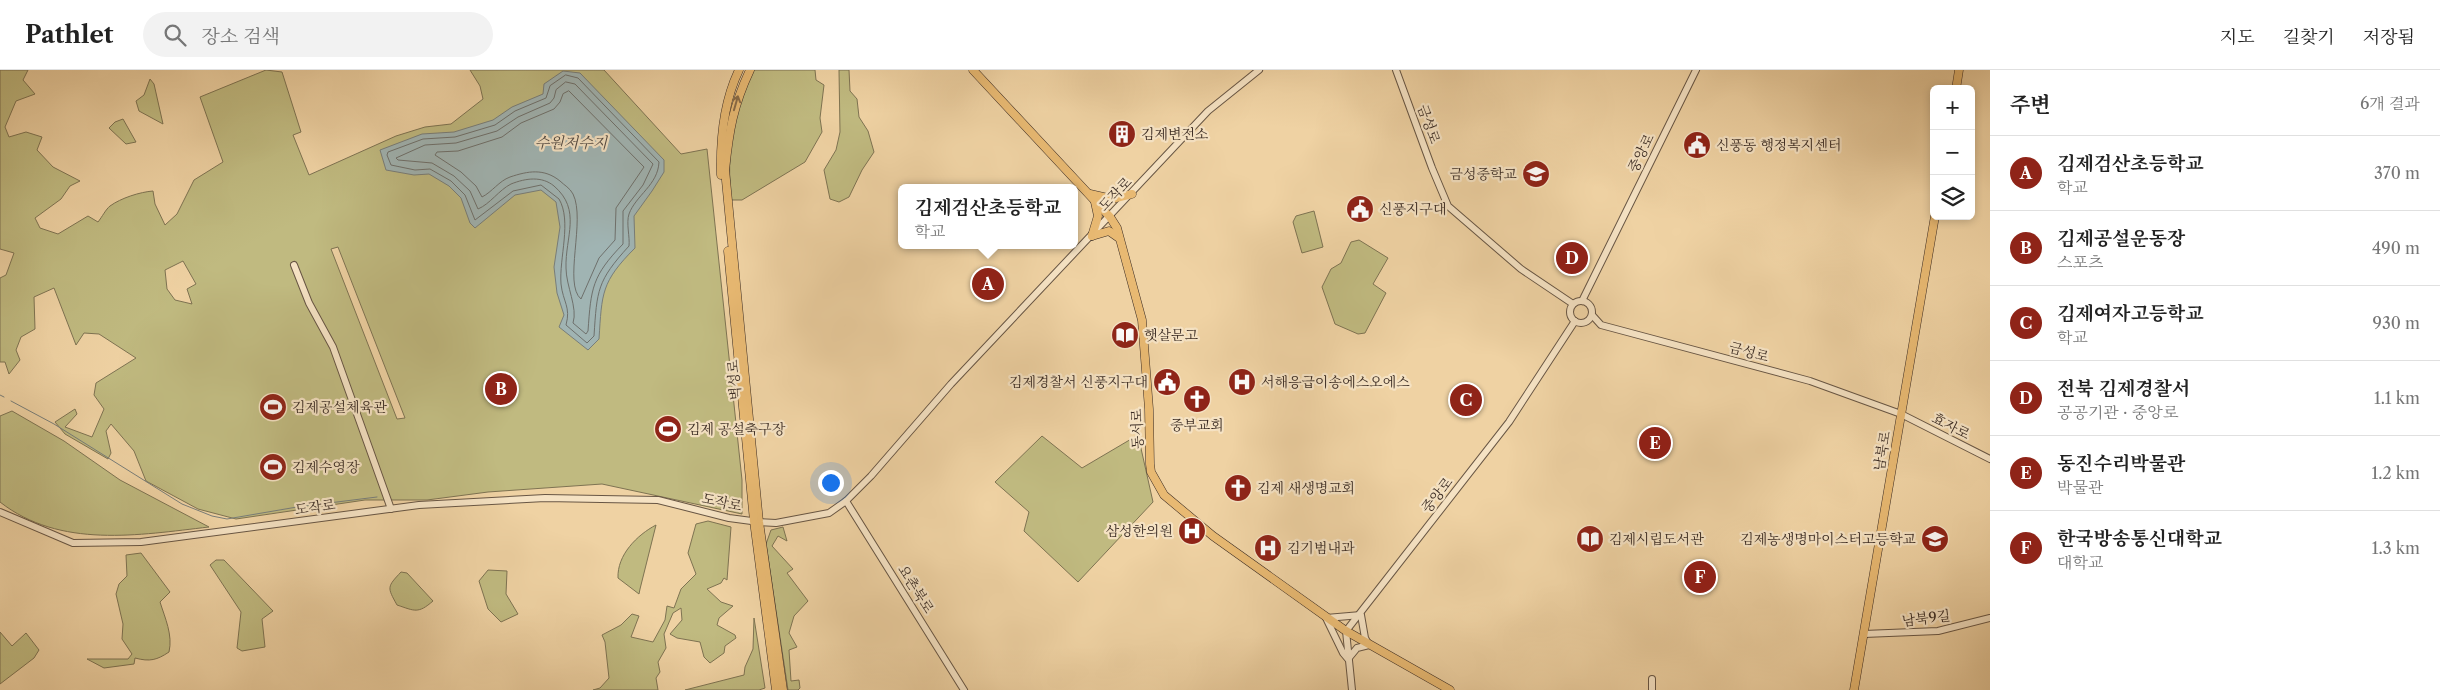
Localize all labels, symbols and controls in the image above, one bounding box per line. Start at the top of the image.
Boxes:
search box [143,12,493,57]
text: Pathlet [25,20,113,49]
icon: search [161,21,189,49]
text: 장소 검색 [201,25,280,48]
text: 지도 [2220,26,2255,48]
text: 길찾기 [2283,26,2335,48]
text: 저장됨 [2363,26,2415,48]
map controls [1930,85,1975,220]
button: + [1930,85,1975,130]
text: 주변 [2010,92,2051,117]
text: 6개 결과 [2360,93,2420,113]
one-way arrow [731,96,741,112]
street label: 금성로 [1414,102,1445,147]
building icon: 김제변전소 [1107,119,1137,149]
place label: 김제변전소 [1141,125,1209,143]
street label: 중앙로 [1624,130,1658,175]
public building icon: 신풍동 행정복지센터 [1682,130,1712,160]
button: − [1930,130,1975,175]
water label: 수원저수지 [535,133,609,152]
place label: 신풍동 행정복지센터 [1716,136,1841,154]
text: 김제검산초등학교 [2057,152,2204,175]
school or university icon: 금성중학교 [1521,159,1551,189]
text: A [2020,163,2032,183]
text: 370 m [2374,163,2420,183]
place label: 금성중학교 [1449,165,1517,183]
street label: 도작로 [1094,173,1136,215]
button: layers [1930,175,1975,220]
text: 학교 [2057,177,2088,197]
popup [898,184,1078,249]
public building icon: 신풍지구대 [1345,194,1375,224]
text: 김제검산초등학교 [915,196,1061,219]
place label: 신풍지구대 [1379,200,1447,218]
text: 학교 [915,221,946,241]
text: 김제공설운동장 [2057,227,2185,250]
text: B [2020,238,2032,258]
text: 490 m [2372,238,2420,258]
pin: D [1556,239,1588,277]
text: 스포츠 [2057,252,2103,272]
pin: A [972,265,1004,303]
text: 김제여자고등학교 [2057,302,2204,325]
text: C [2020,313,2032,333]
text: 930 m [2373,313,2420,333]
library icon: 햇살문고 [1110,320,1140,350]
place label: 햇살문고 [1144,326,1199,344]
text: 학교 [2057,327,2088,347]
street label: 금성로 [1727,338,1771,366]
street label: 벽성로 [723,359,745,401]
public building icon: 김제경찰서 신풍지구대 [1152,367,1182,397]
hospital icon: 서해응급이송에스오에스 [1227,367,1257,397]
pin: B [485,370,517,408]
place label: 김제경찰서 신풍지구대 [1009,373,1148,391]
place label: 서해응급이송에스오에스 [1261,373,1410,391]
text: 전북 김제경찰서 [2057,377,2190,400]
pin: C [1450,381,1482,419]
church icon: 중부교회 [1182,384,1212,414]
text: D [2019,388,2033,408]
text: 1.1 km [2374,388,2420,408]
sports icon: 김제공설체육관 [258,392,288,422]
place label: 김제공설체육관 [292,398,387,416]
text: 공공기관 · 중앙로 [2057,402,2178,422]
street label: 동서로 [1127,408,1147,450]
street label: 효자로 [1929,409,1974,443]
sports icon: 김제 공설축구장 [653,414,683,444]
place label: 중부교회 [1170,416,1224,434]
place label: 김제 공설축구장 [687,420,786,438]
pin: E [1639,424,1671,462]
street label: 남북로 [1870,429,1894,473]
sports icon: 김제수영장 [258,452,288,482]
text: 동진수리박물관 [2057,452,2185,475]
place label: 김제수영장 [292,458,360,476]
text: E [2020,463,2032,483]
text: 1.2 km [2371,463,2420,483]
your location [818,470,844,496]
church icon: 김제 새생명교회 [1223,473,1253,503]
street label: 중앙로 [1417,473,1457,517]
text: 박물관 [2057,477,2103,497]
place label: 김제 새생명교회 [1257,479,1355,497]
street label: 도작로 [700,489,744,515]
street label: 도작로 [294,495,337,519]
hospital icon: 삼성한의원 [1177,516,1207,546]
place label: 삼성한의원 [1105,522,1173,540]
library icon: 김제시립도서관 [1575,524,1605,554]
school or university icon: 김제농생명마이스터고등학교 [1920,524,1950,554]
text: 한국방송통신대학교 [2057,527,2222,550]
place label: 김제시립도서관 [1609,530,1704,548]
place label: 김제농생명마이스터고등학교 [1740,530,1916,548]
hospital icon: 김기범내과 [1253,533,1283,563]
text: F [2021,538,2031,558]
text: 1.3 km [2372,538,2420,558]
place label: 김기범내과 [1287,539,1355,557]
text: 대학교 [2057,552,2103,572]
pin: F [1684,558,1716,596]
street label: 요촌북로 [894,561,938,617]
street label: 남북9길 [1901,606,1951,630]

